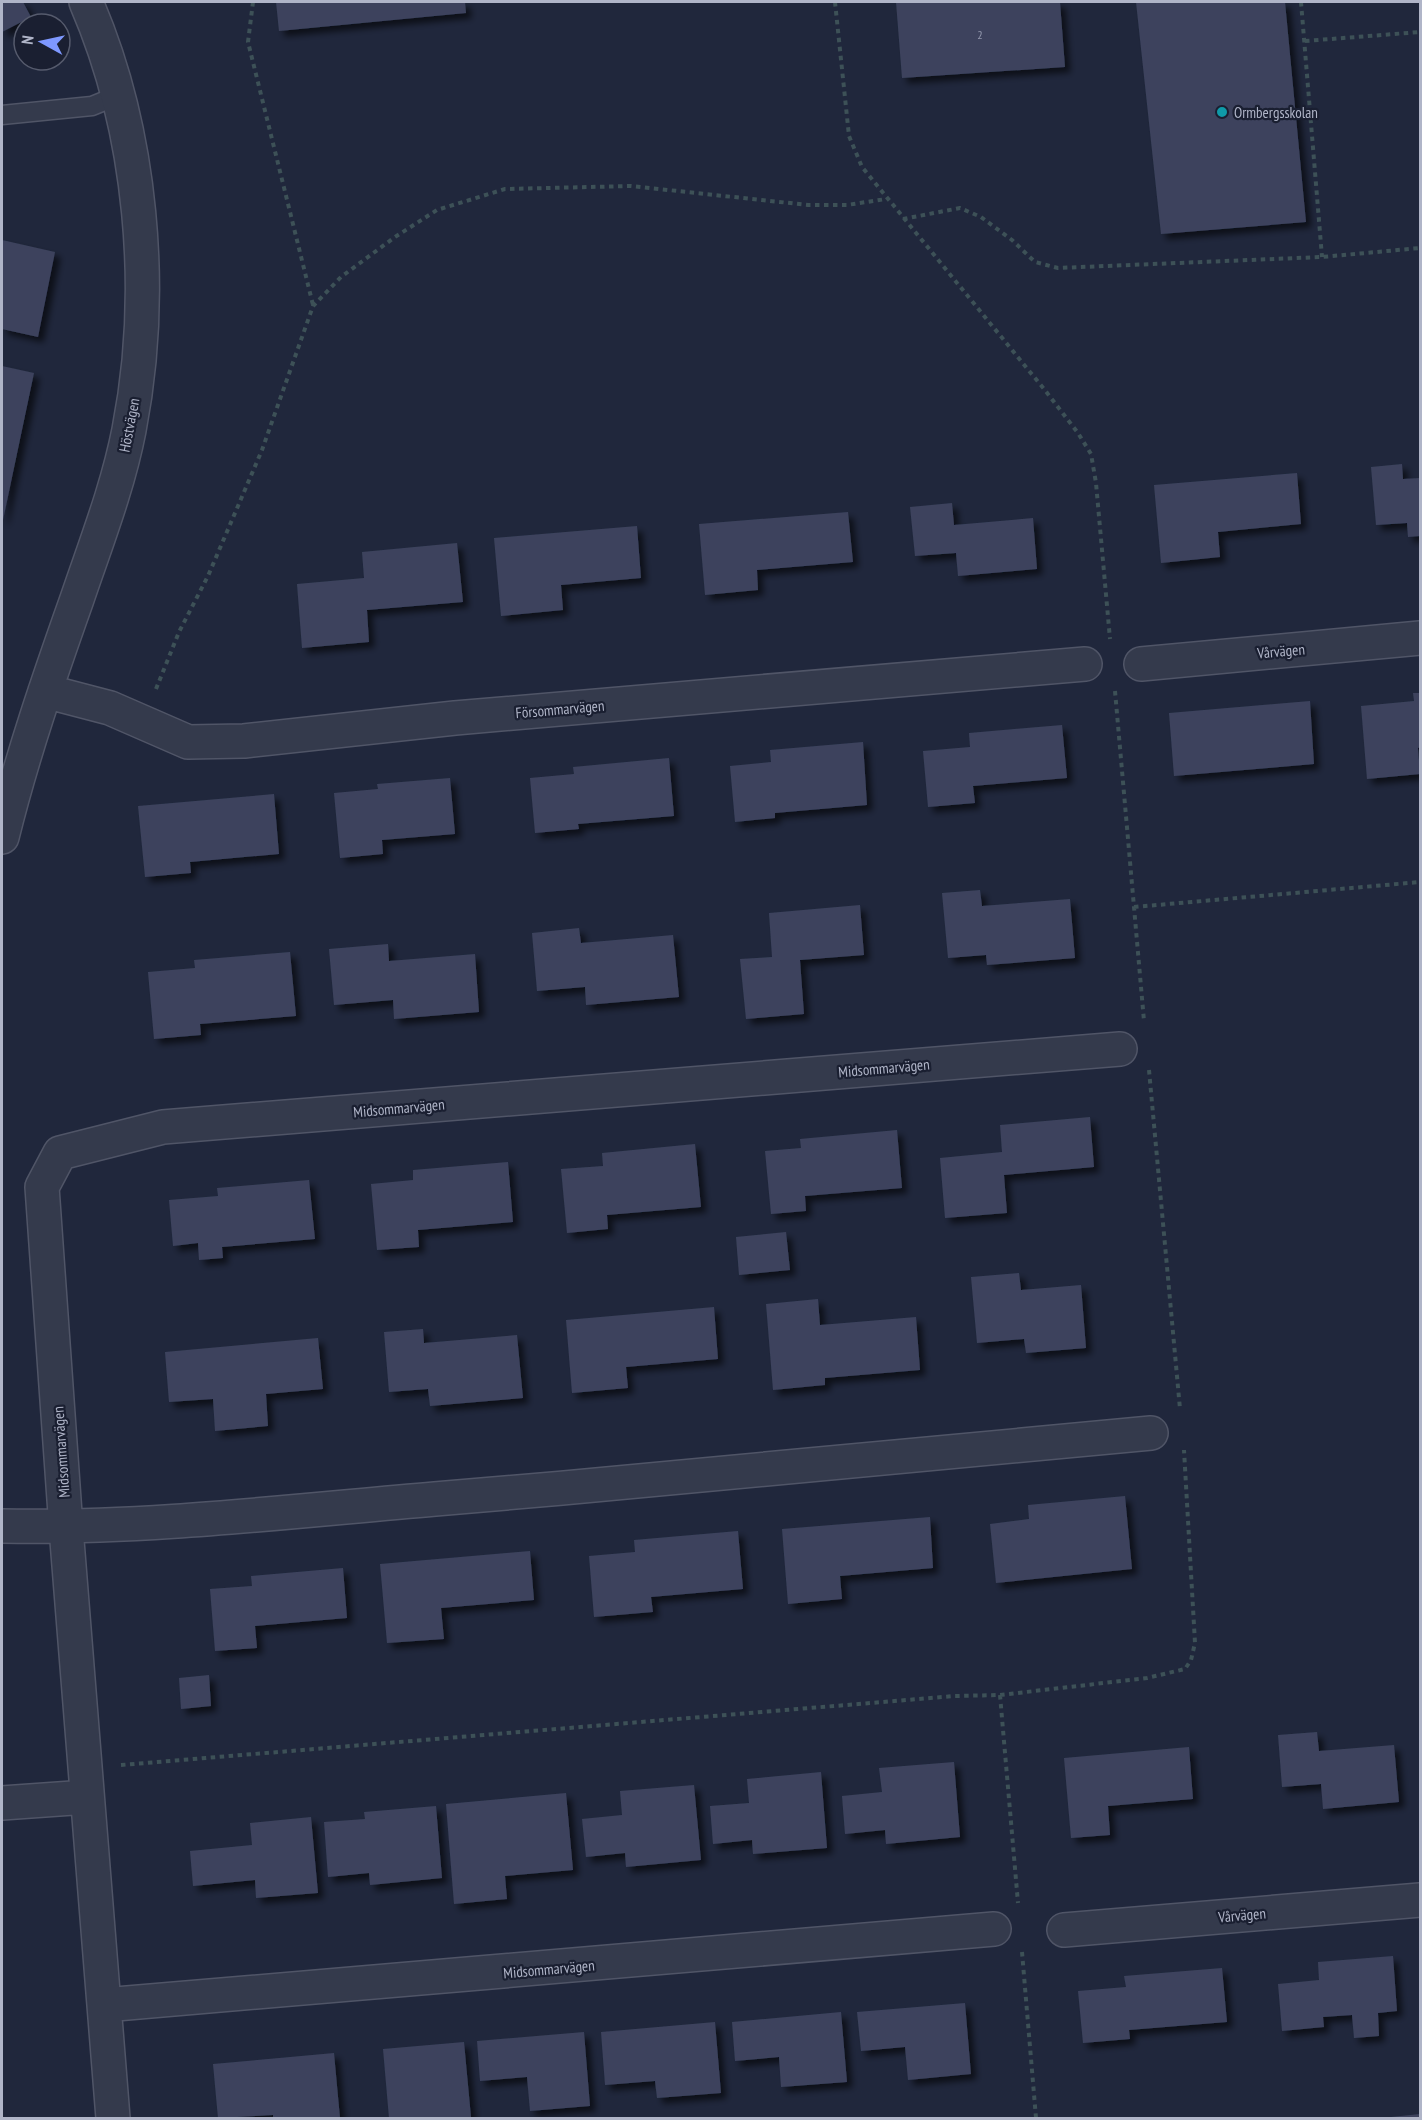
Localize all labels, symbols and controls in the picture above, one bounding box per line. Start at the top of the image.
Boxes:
north arrow [12,12,72,72]
house number: 2 [977,27,983,42]
text: N [17,34,38,46]
place label: Ormbergsskolan [1234,103,1318,122]
marker: Ormbergsskolan [1215,105,1229,119]
street label: Höstvägen [114,396,144,454]
street label: Vårvägen [1255,639,1306,663]
street label: Försommarvägen [515,696,605,722]
street label: Midsommarvägen [838,1055,930,1081]
street label: Midsommarvägen [353,1095,445,1121]
street label: Midsommarvägen [48,1406,74,1498]
street label: Vårvägen [1216,1903,1267,1927]
street label: Midsommarvägen [503,1956,595,1982]

